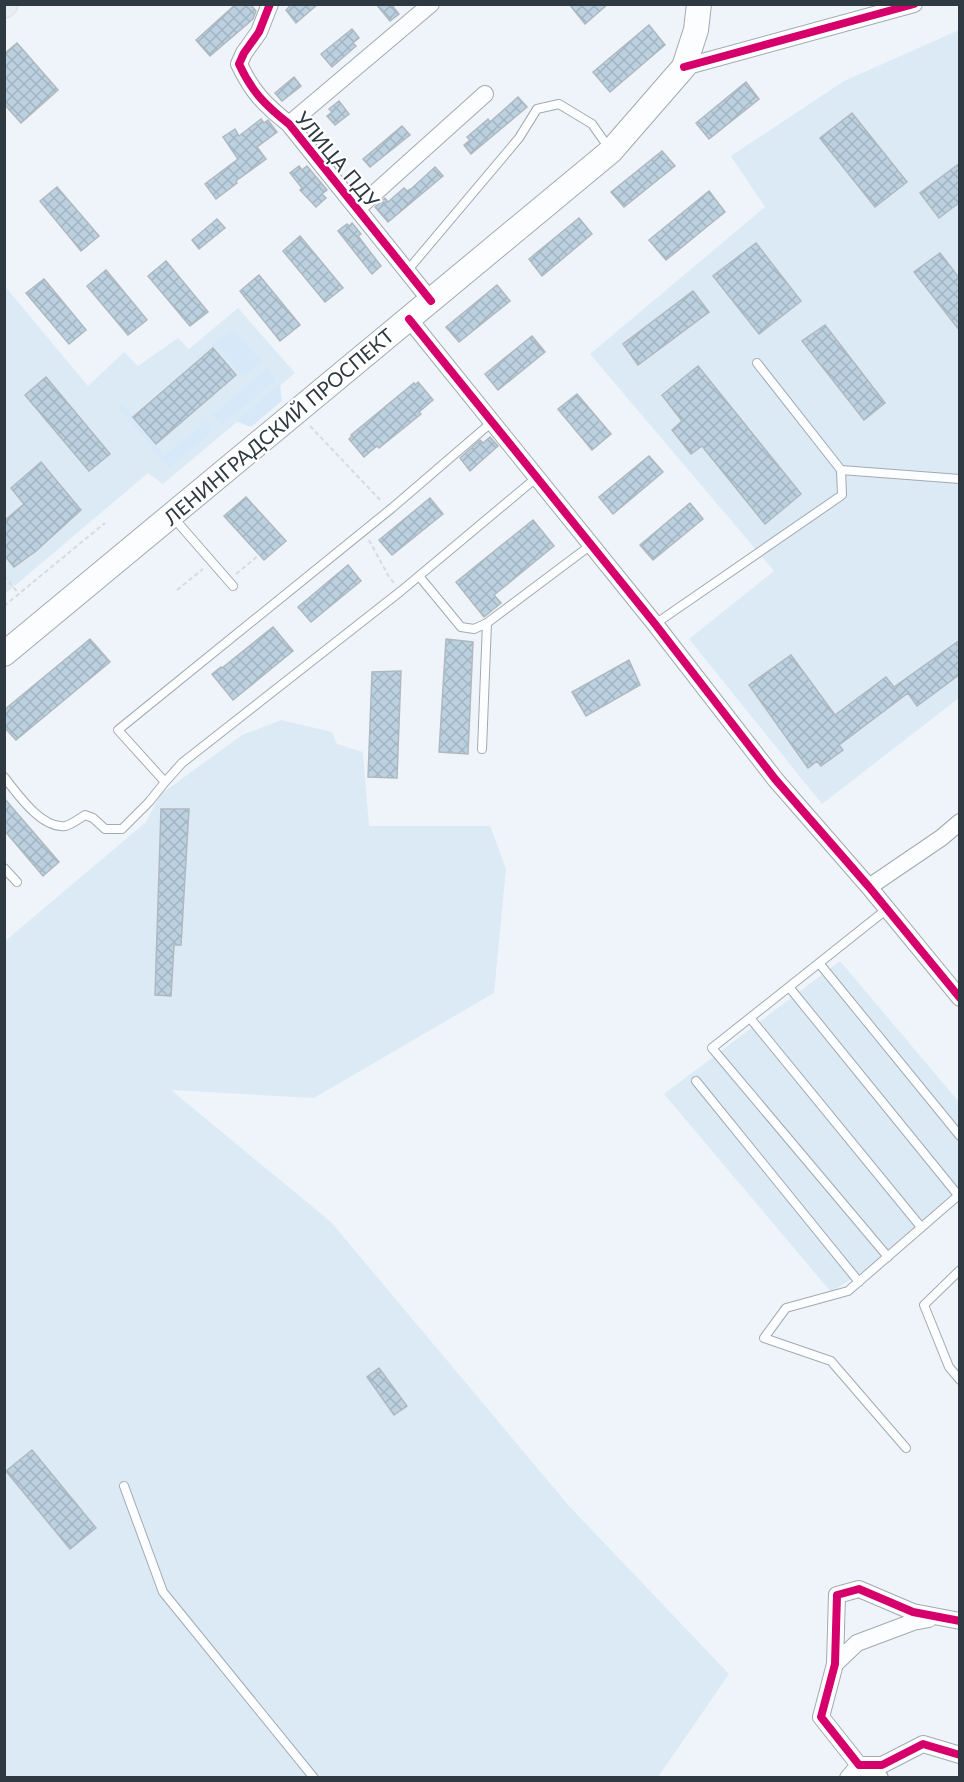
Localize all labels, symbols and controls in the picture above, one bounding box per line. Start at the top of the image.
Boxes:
street label: УЛИЦА ПДУ [291,106,385,213]
street label: ЛЕНИНГРАДСКИЙ ПРОСПЕКТ [158,323,398,530]

